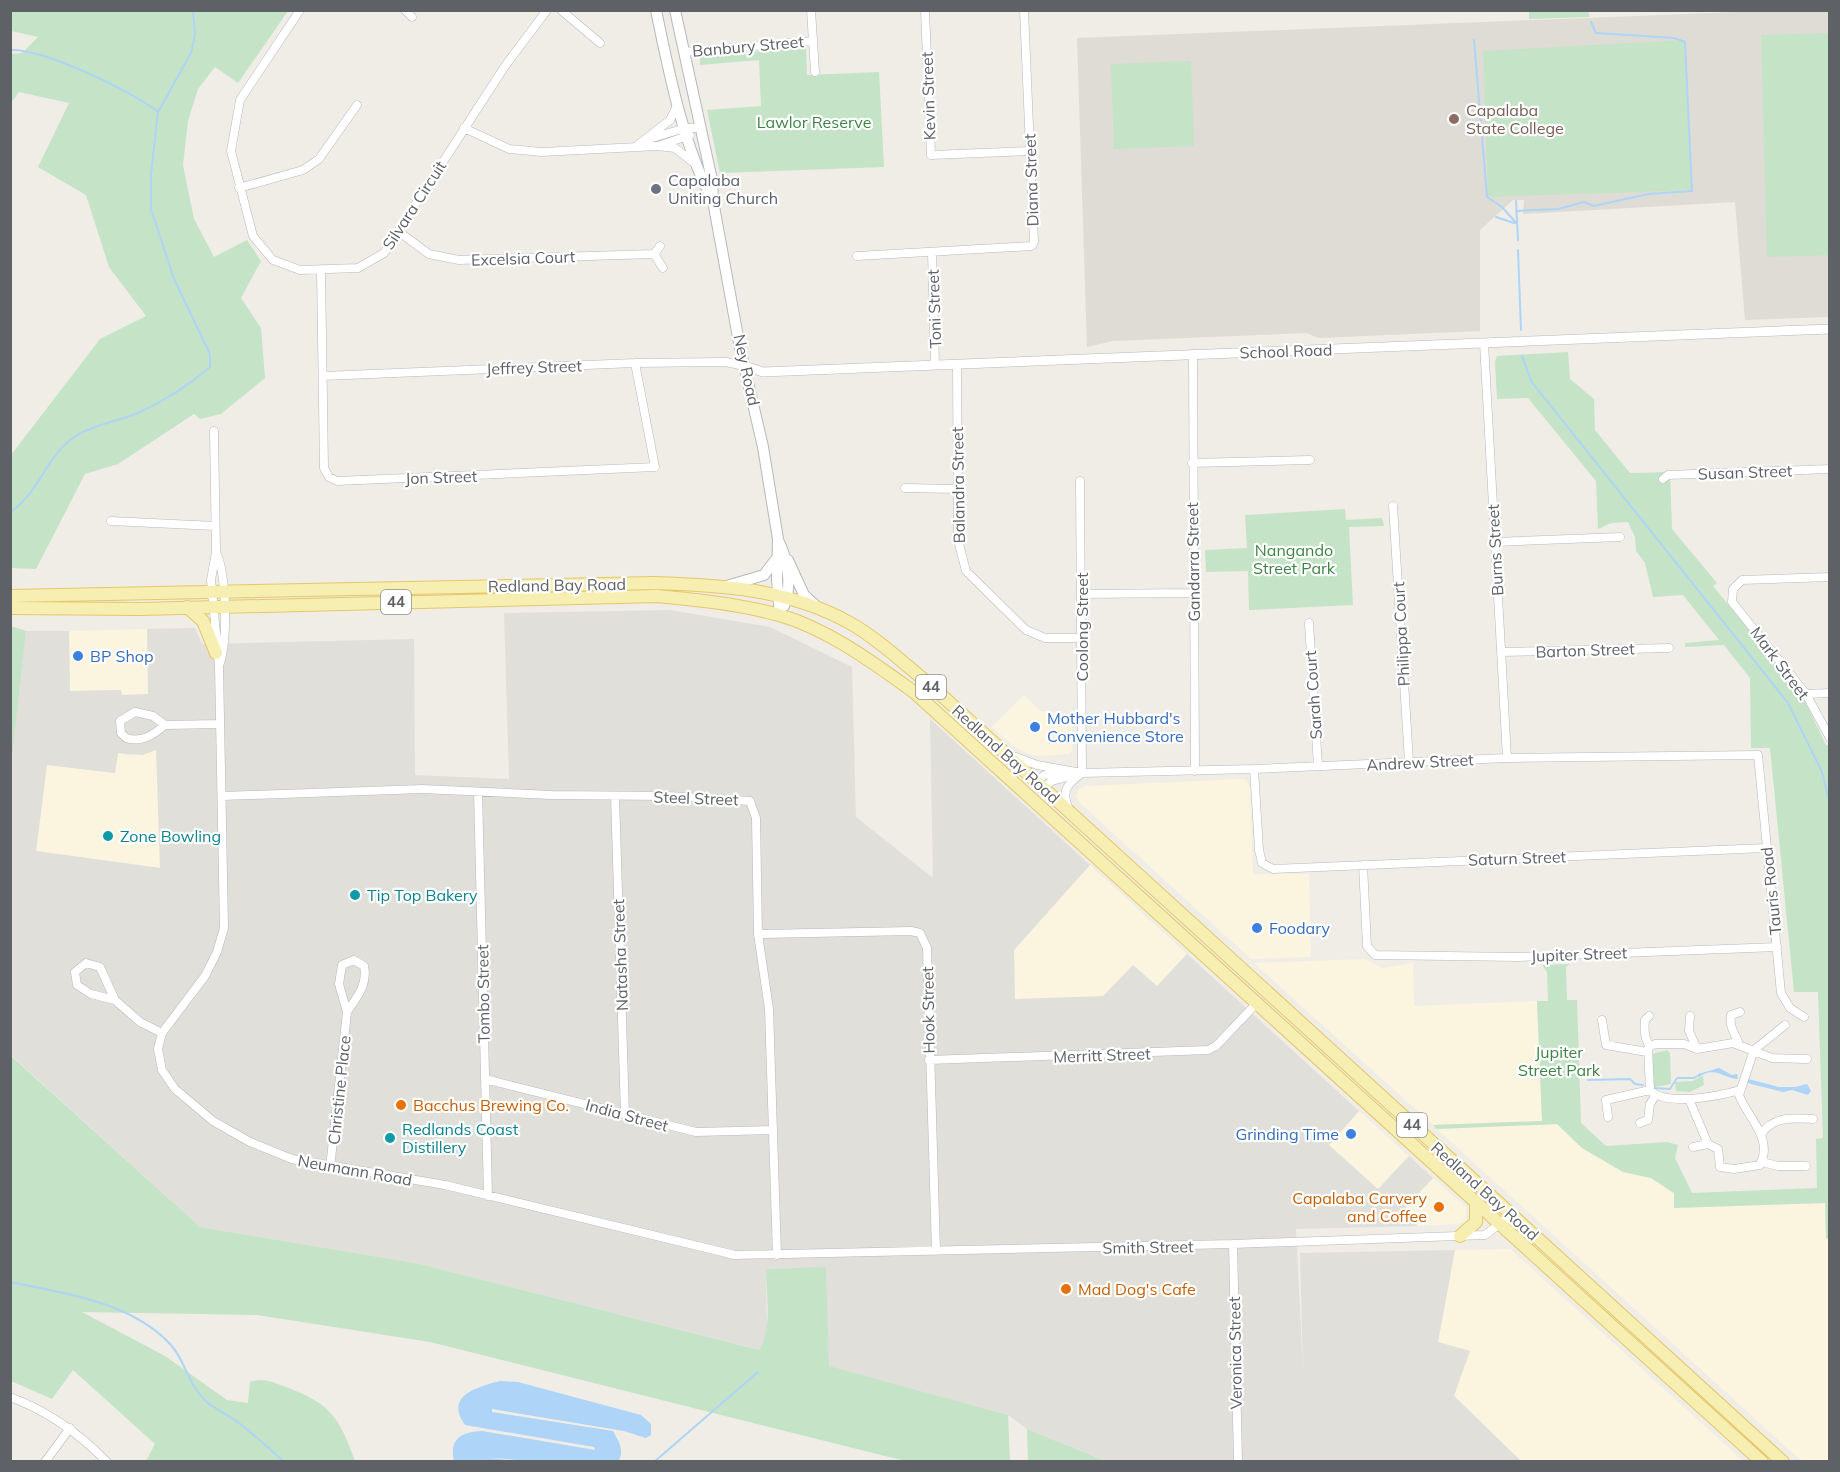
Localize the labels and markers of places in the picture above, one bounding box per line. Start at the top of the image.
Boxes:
place label: Capalaba State College [1466,100,1564,138]
marker: Capalaba State College [1447,112,1461,126]
place label: Capalaba Uniting Church [668,170,778,208]
marker: Capalaba Uniting Church [649,182,663,196]
place label: BP Shop [90,646,154,666]
marker: BP Shop [71,649,85,663]
place label: Mother Hubbard's Convenience Store [1047,708,1184,746]
marker: Mother Hubbard's Convenience Store [1028,720,1042,734]
place label: Zone Bowling [120,826,221,846]
marker: Zone Bowling [101,829,115,843]
place label: Tip Top Bakery [367,885,478,905]
marker: Tip Top Bakery [348,888,362,902]
place label: Foodary [1269,918,1330,938]
marker: Foodary [1250,921,1264,935]
place label: Bacchus Brewing Co. [413,1095,569,1115]
marker: Bacchus Brewing Co. [394,1098,408,1112]
place label: Redlands Coast Distillery [402,1119,519,1157]
place label: Grinding Time [1235,1124,1339,1144]
marker: Grinding Time [1344,1127,1358,1141]
marker: Redlands Coast Distillery [383,1131,397,1145]
place label: Capalaba Carvery and Coffee [1292,1188,1428,1226]
marker: Capalaba Carvery and Coffee [1432,1200,1446,1214]
place label: Mad Dog's Cafe [1078,1279,1196,1299]
marker: Mad Dog's Cafe [1059,1282,1073,1296]

